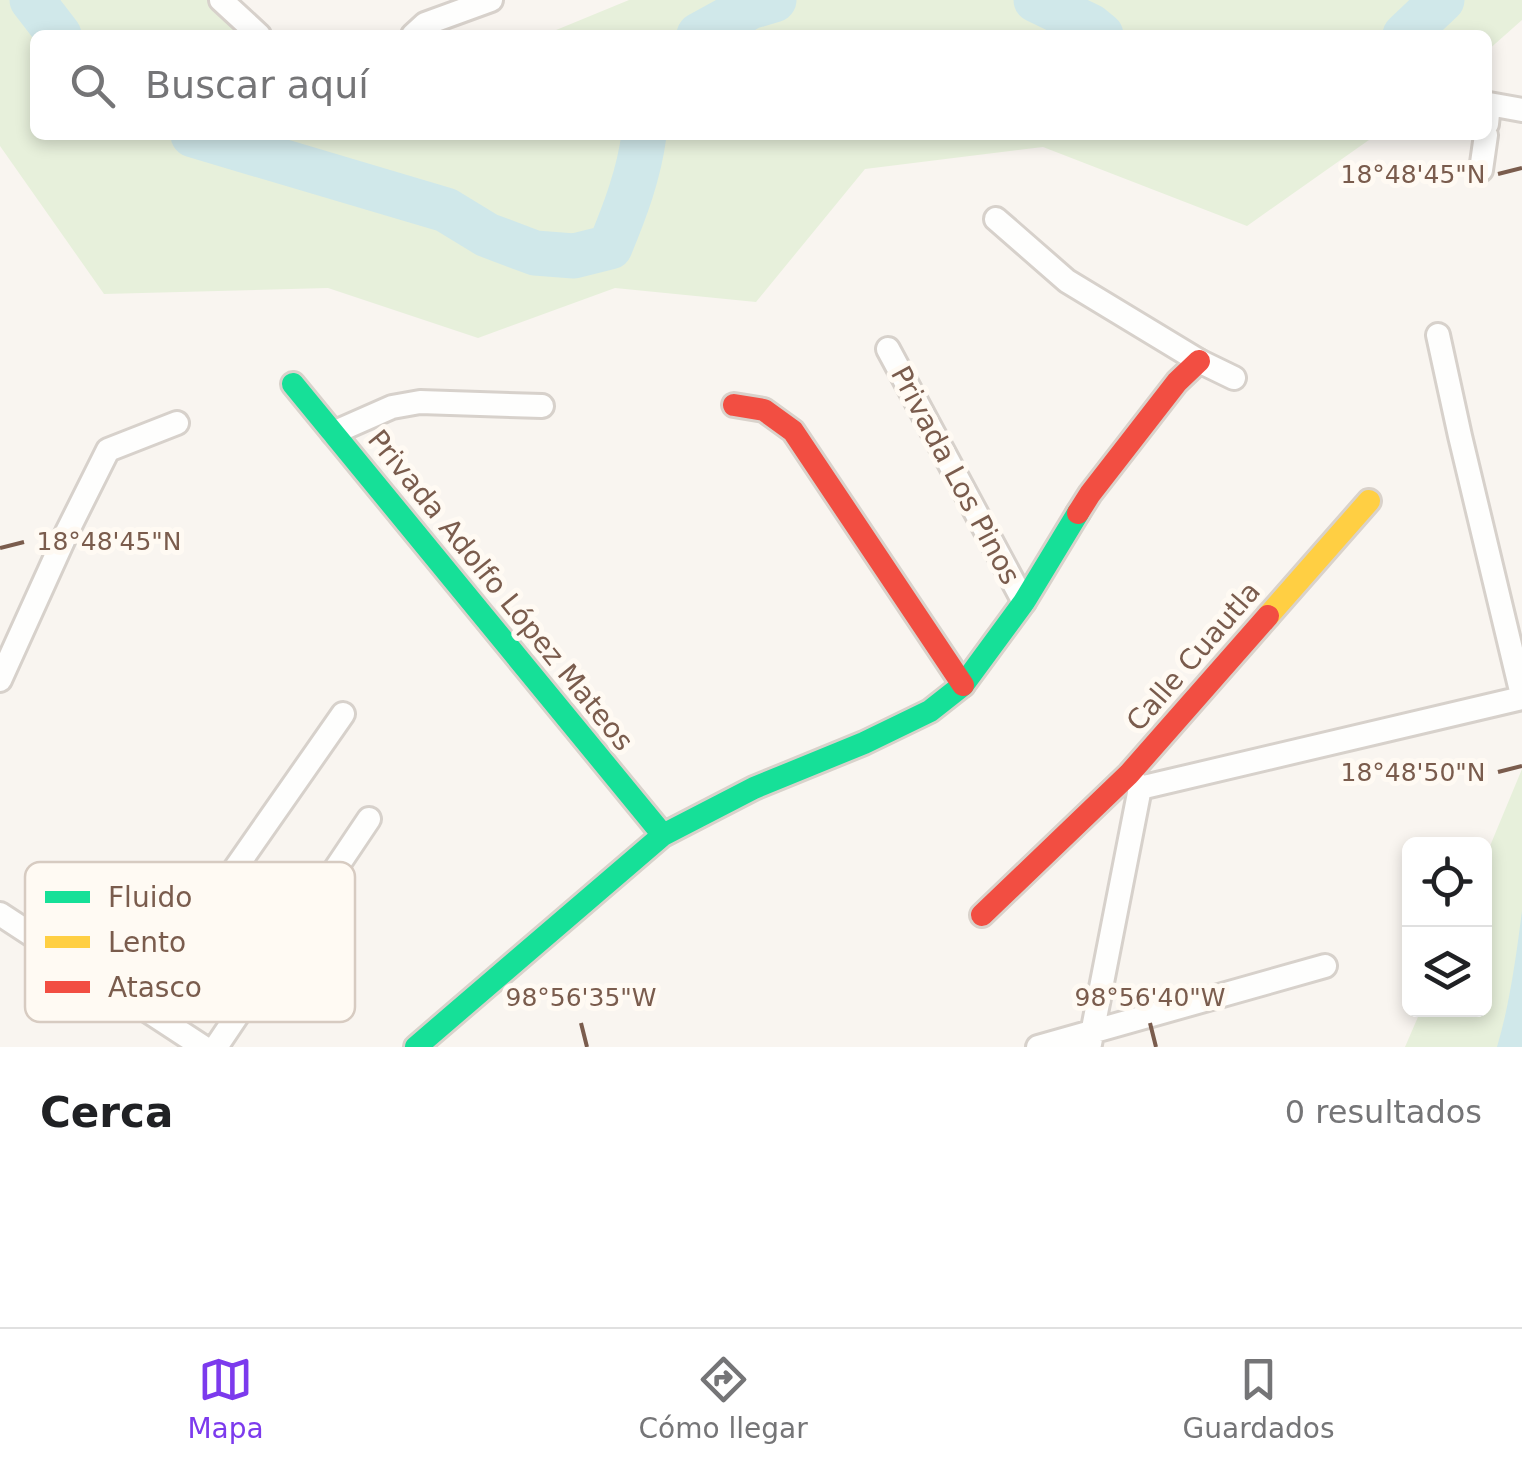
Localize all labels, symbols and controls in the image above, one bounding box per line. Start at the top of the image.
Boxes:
search box [30,30,1492,140]
icon: search [65,58,120,113]
text: Buscar aquí [145,63,369,107]
text: 18°48'45"N [1340,160,1486,189]
street label: Privada Los Pinos [884,360,1027,590]
street label: Privada Adolfo López Mateos [361,424,640,757]
text: 18°48'45"N [36,527,182,556]
street label: Calle Cuautla [1120,575,1267,738]
text: 18°48'50"N [1340,758,1486,787]
map controls [1402,837,1492,1017]
button: locate [1402,837,1492,927]
legend [25,862,355,1022]
text: Fluido [108,881,192,914]
text: Lento [108,926,186,959]
button: layers [1402,927,1492,1017]
text: Atasco [108,971,202,1004]
text: 98°56'35"W [505,983,657,1012]
text: 98°56'40"W [1074,983,1226,1012]
text: Cerca [40,1088,173,1137]
text: 0 resultados [1285,1093,1482,1131]
tab: Mapa [187,1352,264,1445]
tab: Cómo llegar [638,1352,808,1445]
tab: Guardados [1183,1352,1335,1445]

